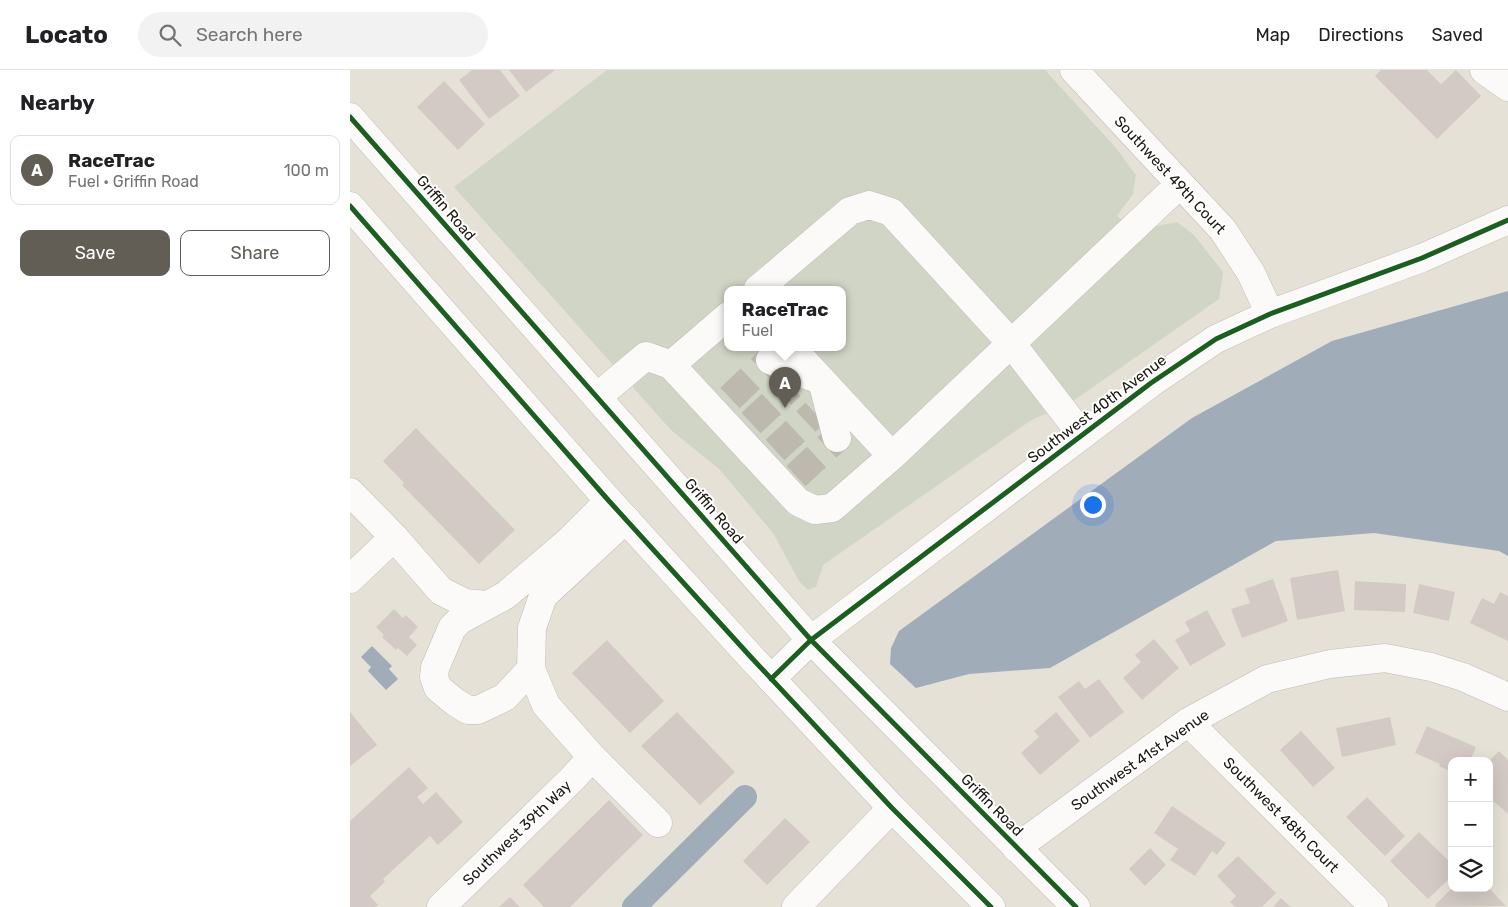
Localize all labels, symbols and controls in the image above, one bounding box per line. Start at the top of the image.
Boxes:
search box [138,12,488,57]
text: Locato [25,21,108,49]
icon: search [156,21,184,49]
text: Search here [196,23,303,46]
text: Map [1255,24,1290,46]
text: Directions [1318,24,1404,46]
text: Saved [1432,24,1483,46]
text: Nearby [20,90,95,115]
street label: Southwest 49th Court [1110,112,1230,238]
text: RaceTrac [68,149,155,172]
text: A [31,161,43,180]
text: 100 m [284,161,329,180]
text: Fuel · Griffin Road [68,172,199,191]
street label: Griffin Road [413,172,479,244]
button: Save [20,230,170,276]
button: Share [180,230,330,276]
popup [724,286,846,351]
text: RaceTrac [742,298,828,321]
text: Fuel [742,321,773,340]
street label: Southwest 40th Avenue [1024,351,1170,467]
pin: A [769,367,801,408]
street label: Griffin Road [681,475,747,547]
your location [1080,492,1106,518]
street label: Southwest 41st Avenue [1068,706,1212,814]
street label: Southwest 48th Court [1219,753,1343,877]
map controls [1448,757,1493,892]
button: + [1448,757,1493,802]
street label: Griffin Road [957,770,1027,840]
street label: Southwest 39th Way [459,777,575,889]
button: − [1448,802,1493,847]
button: layers [1448,847,1493,892]

